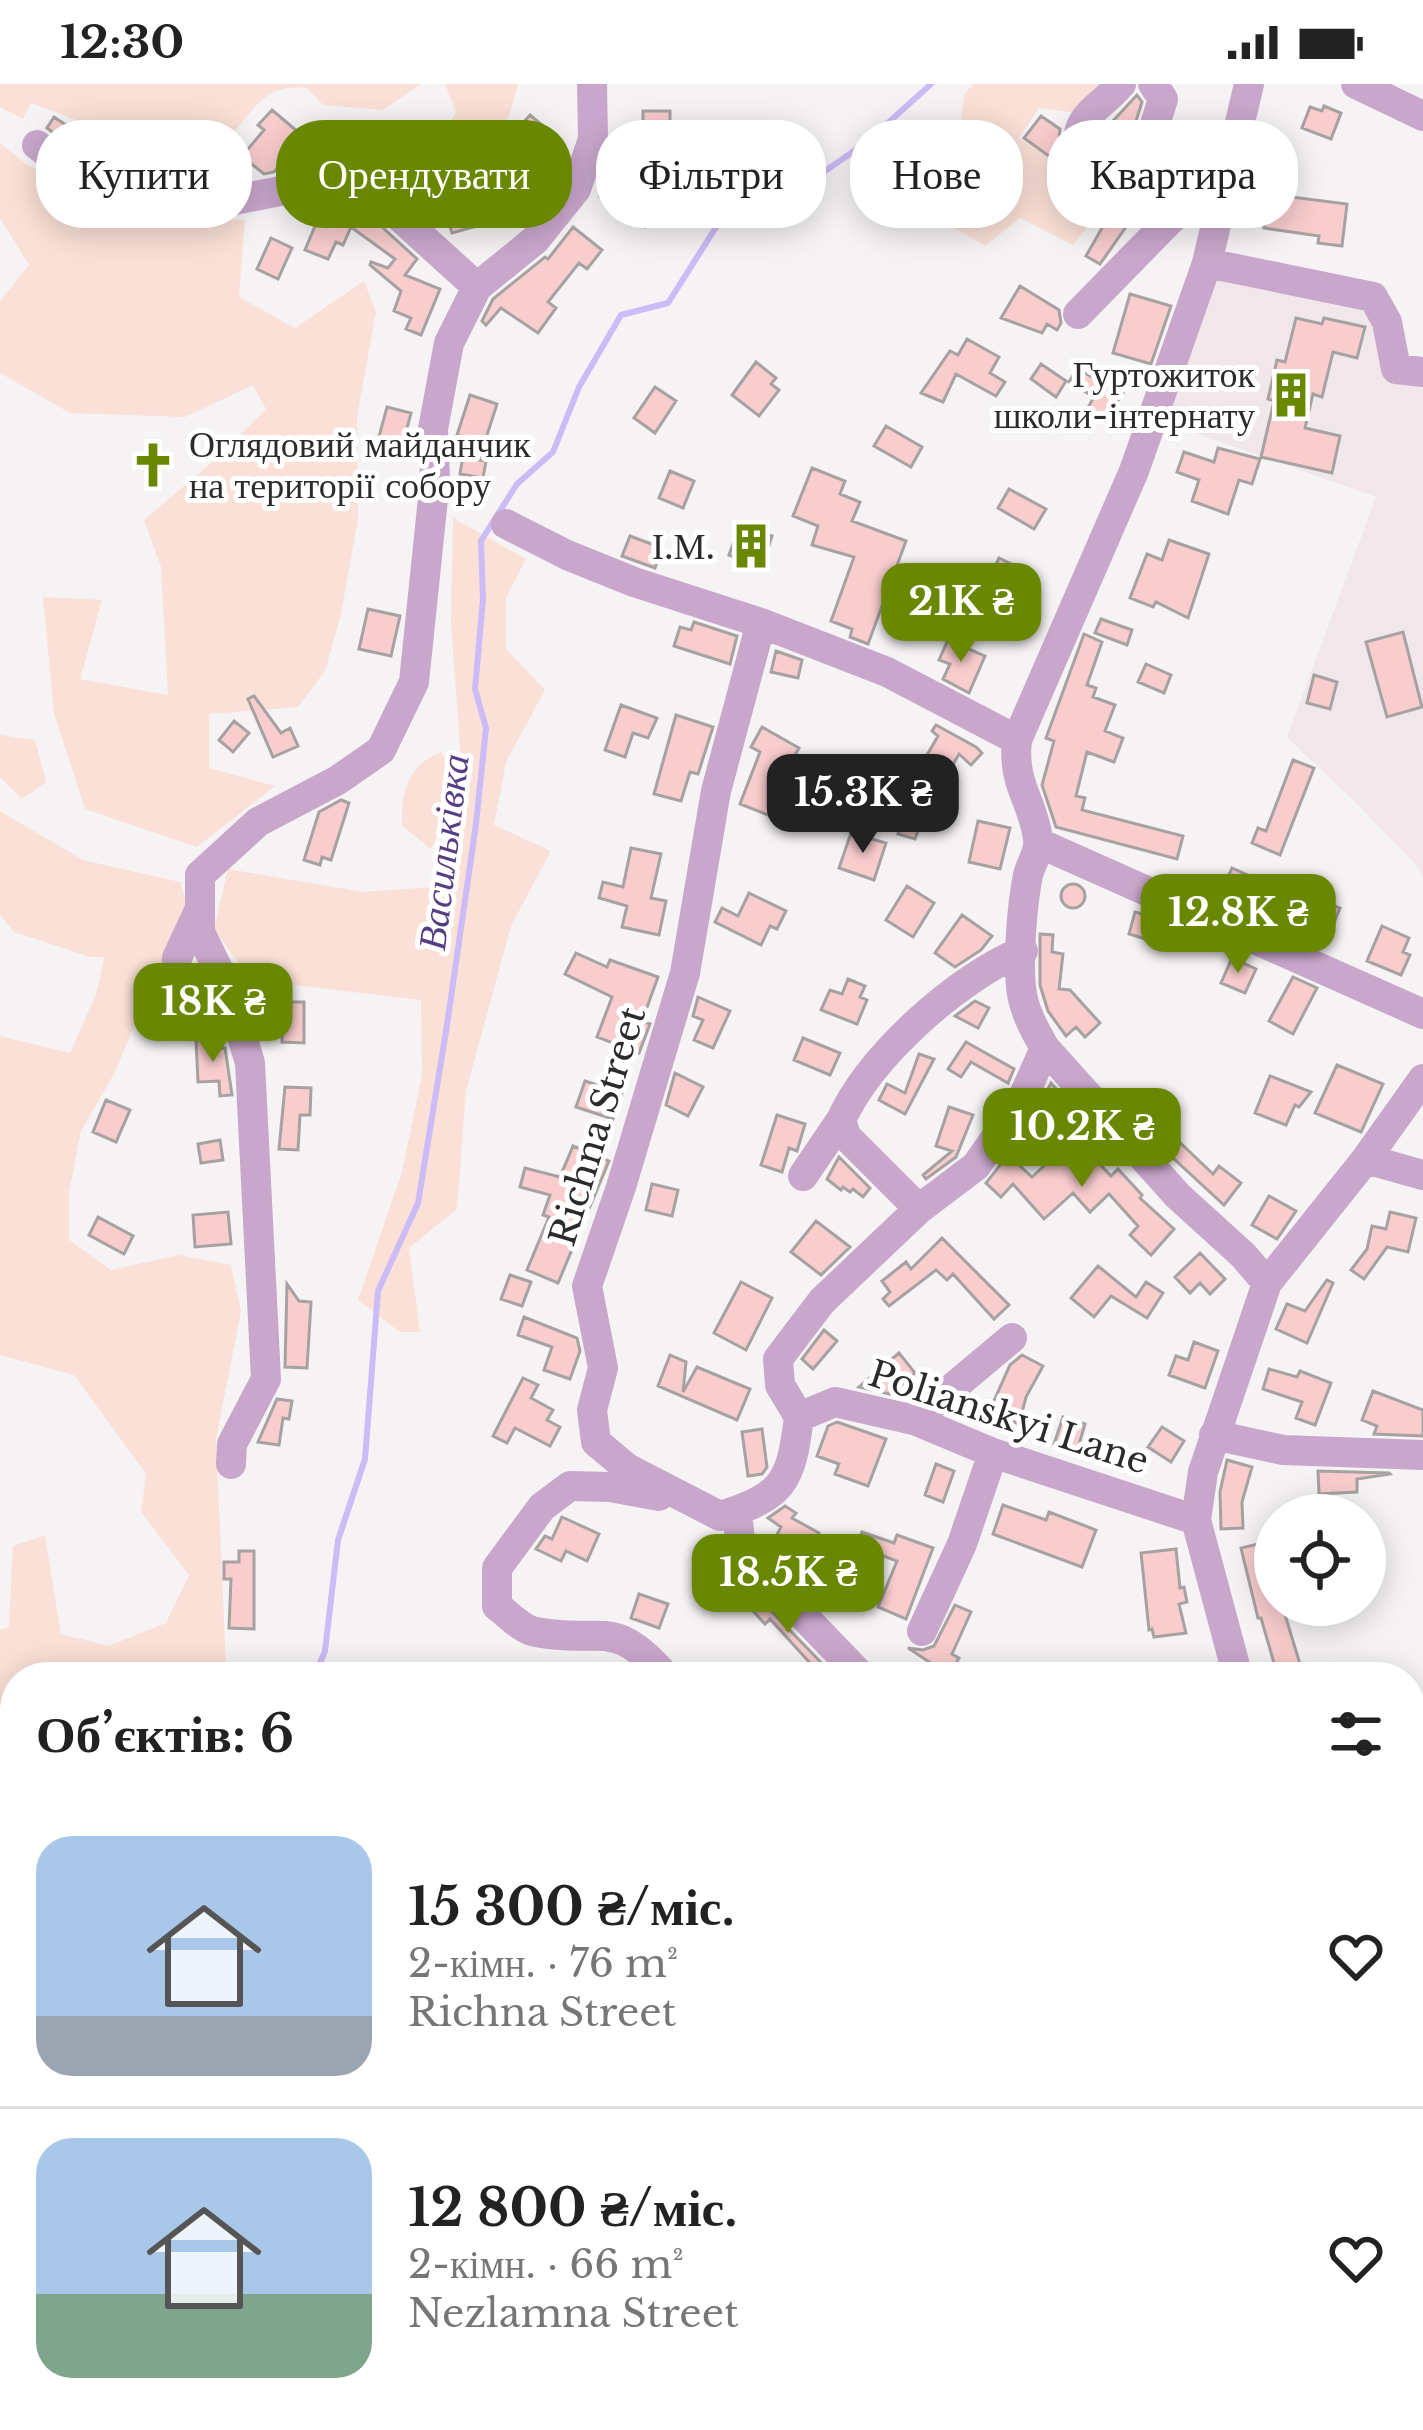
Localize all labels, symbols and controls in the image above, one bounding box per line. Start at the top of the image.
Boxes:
text: 12:30 [60,14,184,70]
chip: Купити [36,120,252,228]
chip: Орендувати [276,120,572,228]
chip: Фільтри [596,120,826,228]
chip: Нове [850,120,1023,228]
chip: Квартира [1047,120,1298,228]
place label: Гуртожиток школи-інтернату [994,352,1256,438]
building icon: Гуртожиток школи-інтернату [1266,370,1316,420]
place label: Оглядовий майданчик на території собору [189,422,531,508]
church icon: Оглядовий майданчик на території собору [128,440,178,490]
building icon: І.М. [726,521,776,571]
place label: І.М. [652,524,715,569]
pin: 21K ₴ [877,563,1045,665]
text: 21K ₴ [908,577,1014,626]
water label: Васильківка [407,751,480,953]
pin: 15.3K ₴ [752,754,974,856]
text: 15.3K ₴ [794,768,932,817]
pin: 12.8K ₴ [1127,874,1349,976]
text: 12.8K ₴ [1168,888,1308,937]
pin: 18K ₴ [129,963,297,1065]
text: 18K ₴ [161,977,266,1026]
street label: Richna Street [540,1001,655,1251]
pin: 10.2K ₴ [971,1088,1193,1190]
text: 10.2K ₴ [1010,1102,1154,1151]
street label: Polianskyi Lane [863,1351,1154,1484]
map controls [1254,1494,1386,1626]
button: locate [1254,1494,1386,1626]
pin: 18.5K ₴ [677,1534,899,1636]
text: 18.5K ₴ [719,1548,857,1597]
icon: filters [1323,1701,1389,1767]
text: Об’єктів: 6 [36,1703,294,1766]
text: 15 300 ₴/міс. [408,1876,735,1939]
icon: home [132,1884,276,2028]
icon: heart [1323,1923,1389,1989]
text: 2-кімн. · 76 m² [408,1939,678,1988]
text: Richna Street [408,1988,676,2037]
text: 12 800 ₴/міс. [408,2177,737,2240]
icon: home [132,2186,276,2330]
icon: heart [1323,2225,1389,2291]
text: 2-кімн. · 66 m² [408,2240,684,2289]
text: Nezlamna Street [408,2289,739,2338]

